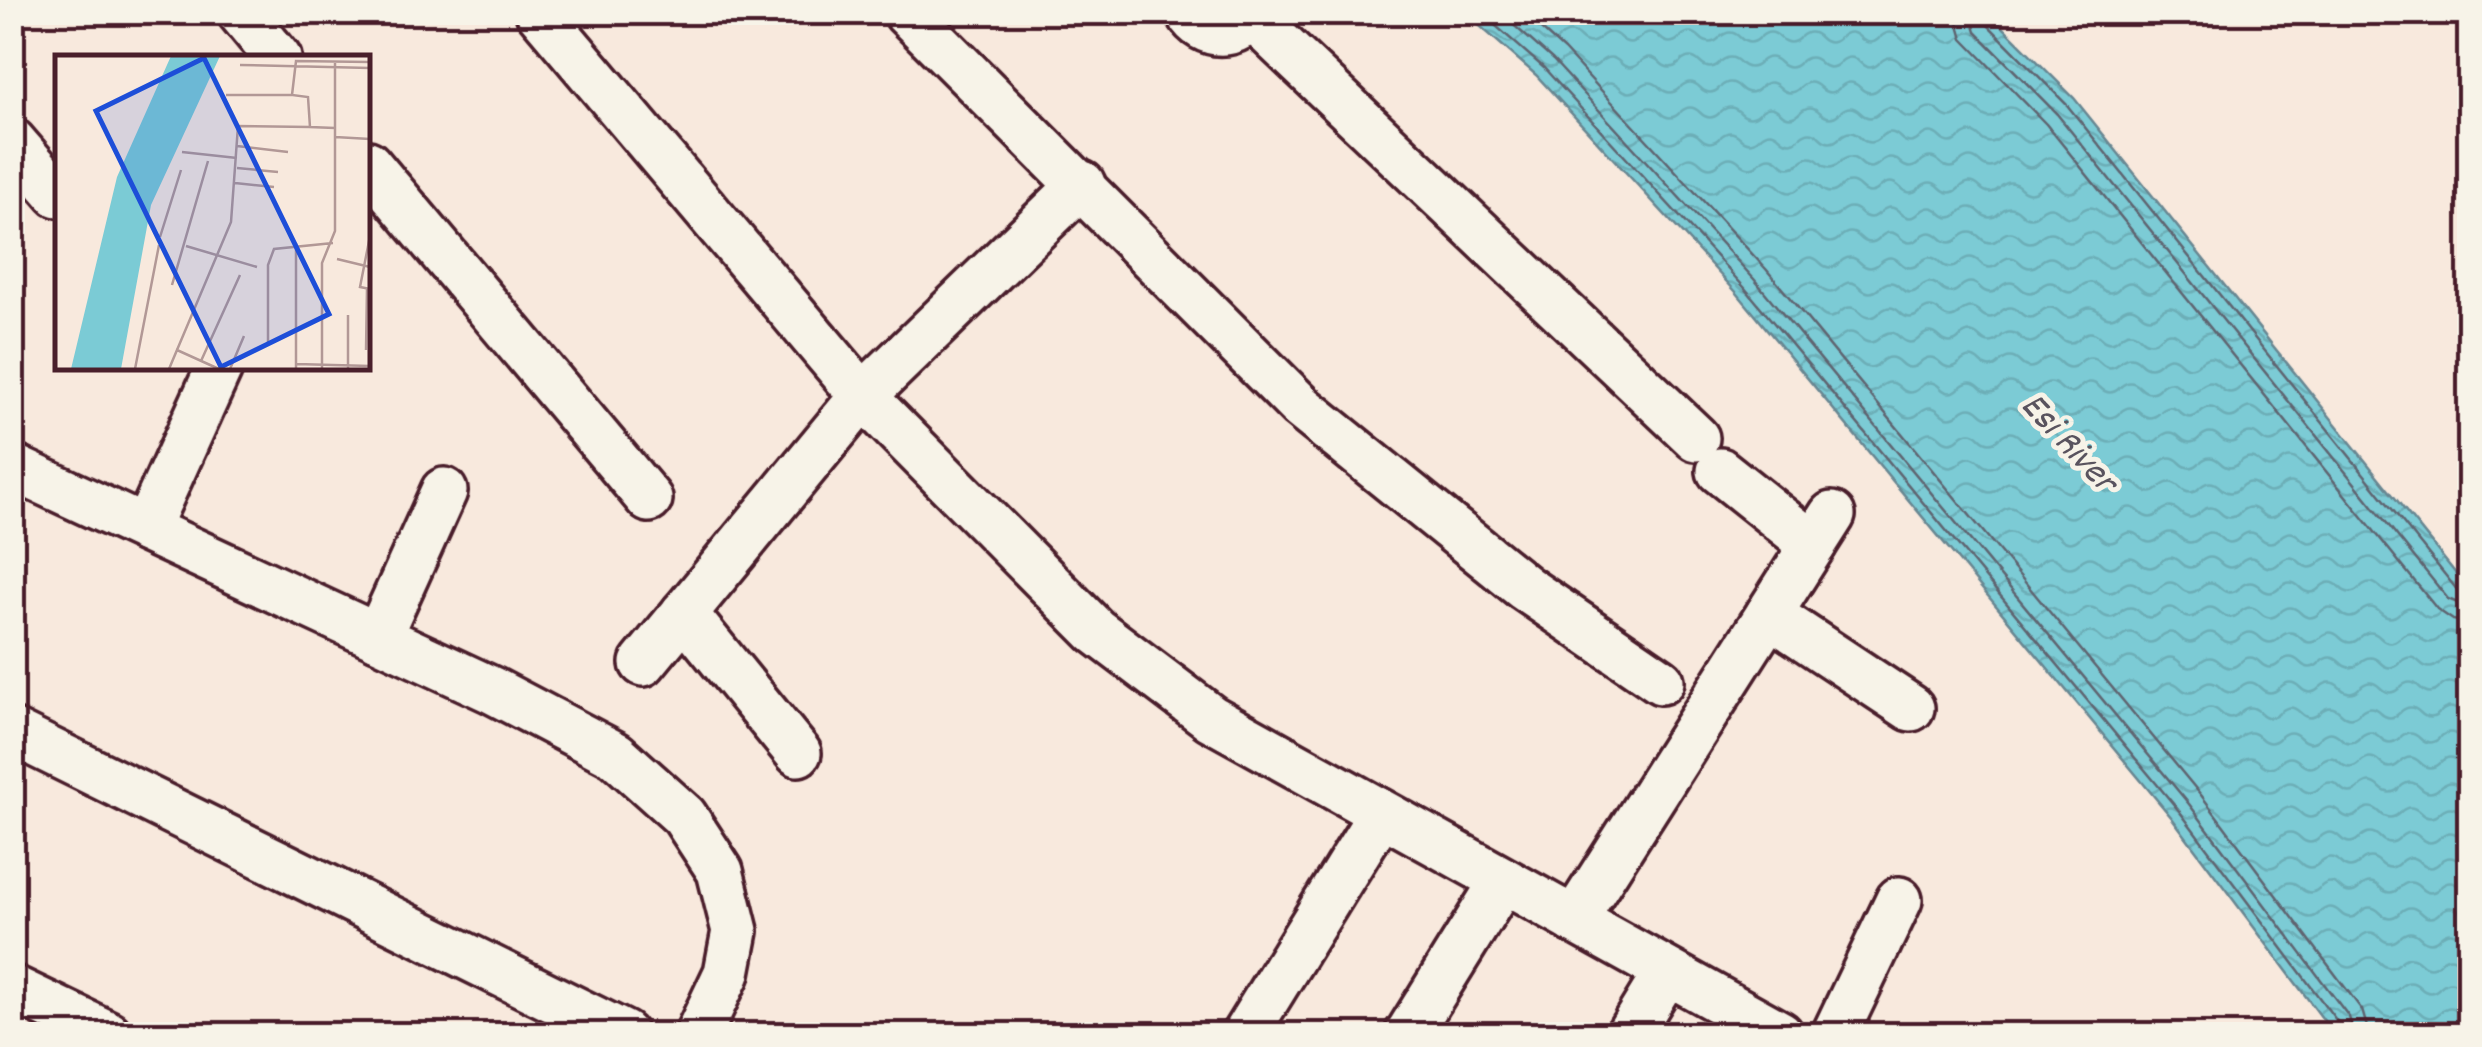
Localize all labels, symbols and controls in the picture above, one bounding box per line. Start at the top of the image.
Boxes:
inset map [55,55,370,370]
water label: Esi River [2006,382,2131,511]

